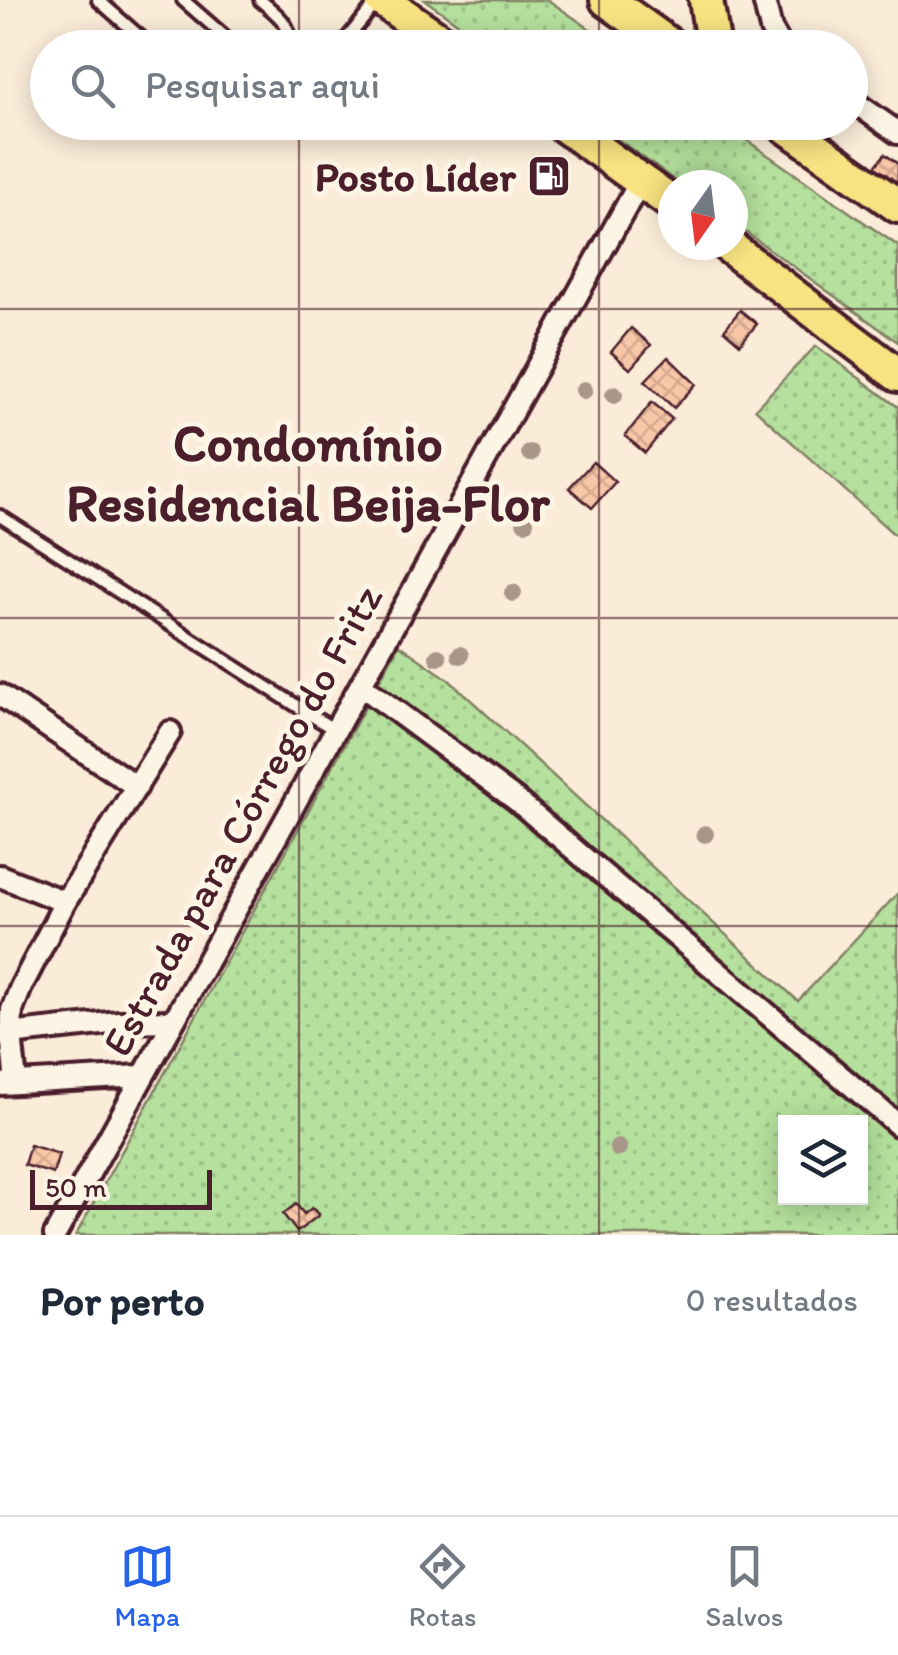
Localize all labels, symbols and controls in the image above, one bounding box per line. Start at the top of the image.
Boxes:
search box [30,30,868,140]
icon: search [65,58,120,113]
text: Pesquisar aqui [145,62,380,108]
place label: Posto Líder [315,151,517,202]
fuel station icon: Posto Líder [526,153,572,199]
north arrow [658,170,748,260]
district label: Condomínio Residencial Beija-Flor [66,412,551,534]
street label: Estrada para Córrego do Fritz [91,576,393,1064]
map controls [778,1115,868,1205]
button: layers [778,1115,868,1205]
scale bar [30,1165,212,1210]
text: 50 m [45,1170,107,1204]
text: Por perto [40,1275,205,1326]
text: 0 resultados [686,1281,858,1319]
tab: Mapa [115,1539,180,1633]
tab: Rotas [409,1539,476,1633]
tab: Salvos [705,1539,783,1633]

